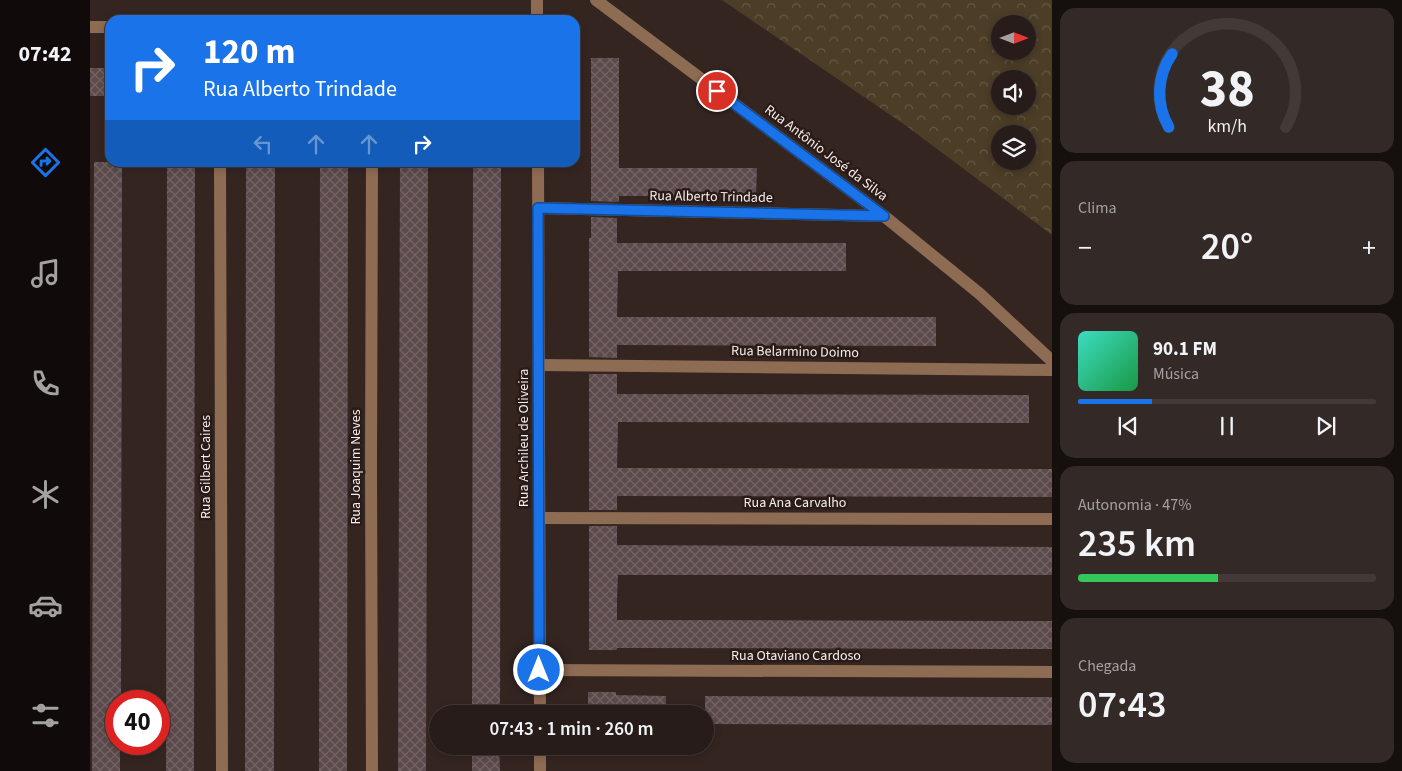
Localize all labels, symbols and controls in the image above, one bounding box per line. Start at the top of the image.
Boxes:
north arrow [991,15,1036,60]
map controls [991,15,1036,170]
text: 120 m [203,27,295,77]
icon: right [120,35,185,100]
text: 07:42 [18,38,72,70]
text: 38 [1200,53,1254,127]
pin [696,70,738,112]
button: sound [991,70,1036,115]
text: Rua Alberto Trindade [203,73,397,105]
icon: arrive [703,77,731,105]
street label: Rua Antônio José da Silva [760,100,892,206]
text: km/h [1207,114,1247,139]
button: layers [991,125,1036,170]
icon: left [249,130,277,158]
icon: ahead [302,130,330,158]
icon: ahead [355,130,383,158]
icon: right [408,130,436,158]
icon: directions [28,145,63,180]
street label: Rua Alberto Trindade [649,186,773,208]
text: Clima [1078,197,1116,219]
text: 20° [1201,220,1253,274]
text: − [1078,228,1092,268]
text: + [1362,228,1376,268]
icon: music [28,256,63,291]
text: 90.1 FM [1153,336,1217,363]
street label: Rua Belarmino Doimo [731,341,859,363]
text: Música [1153,363,1199,385]
icon: phone [28,366,63,401]
street label: Rua Archileu de Oliveira [514,369,534,507]
street label: Rua Joaquim Neves [346,409,366,525]
icon: previous [1114,412,1142,440]
icon: pause [1213,412,1241,440]
icon: next [1312,412,1340,440]
street label: Rua Gilbert Caires [196,415,216,519]
icon: climate [28,477,63,512]
street label: Rua Ana Carvalho [744,493,846,513]
text: Autonomia · 47% [1078,494,1191,516]
text: 235 km [1078,517,1196,571]
icon: car [28,588,63,623]
position arrow [512,643,564,695]
street label: Rua Otaviano Cardoso [731,646,861,666]
text: Chegada [1078,655,1136,677]
text: 07:43 [1078,678,1166,732]
speed limit sign: 40 [105,690,170,755]
icon: filters [28,698,63,733]
text: 07:43 · 1 min · 260 m [489,716,654,743]

